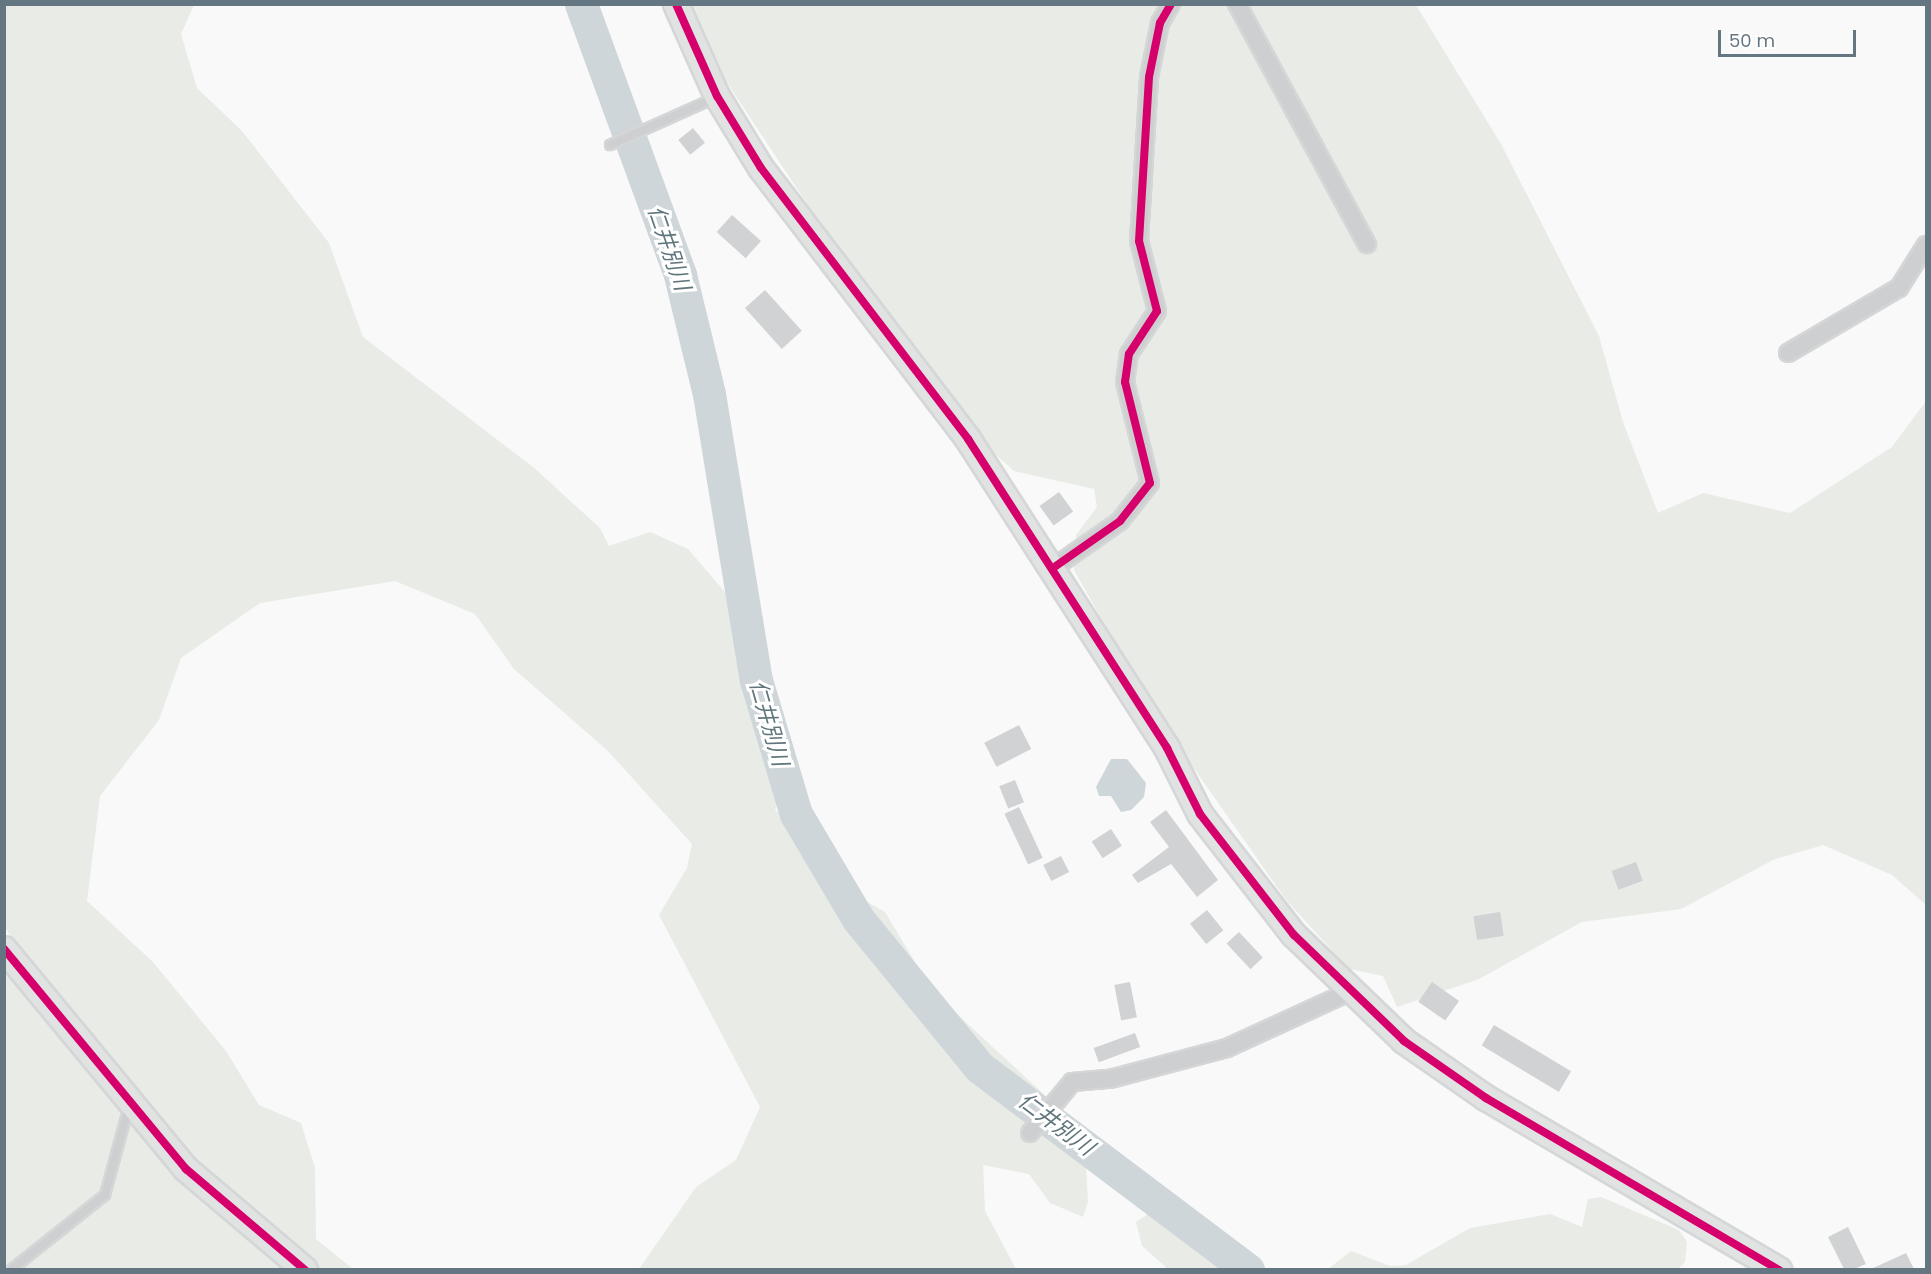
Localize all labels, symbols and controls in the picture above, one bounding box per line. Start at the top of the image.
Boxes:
scale bar [1721,18,1859,56]
text: 50 m [1729,28,1775,53]
water label: 仁井別川 [642,202,696,294]
water label: 仁井別川 [744,677,794,769]
water label: 仁井別川 [1013,1087,1099,1161]

